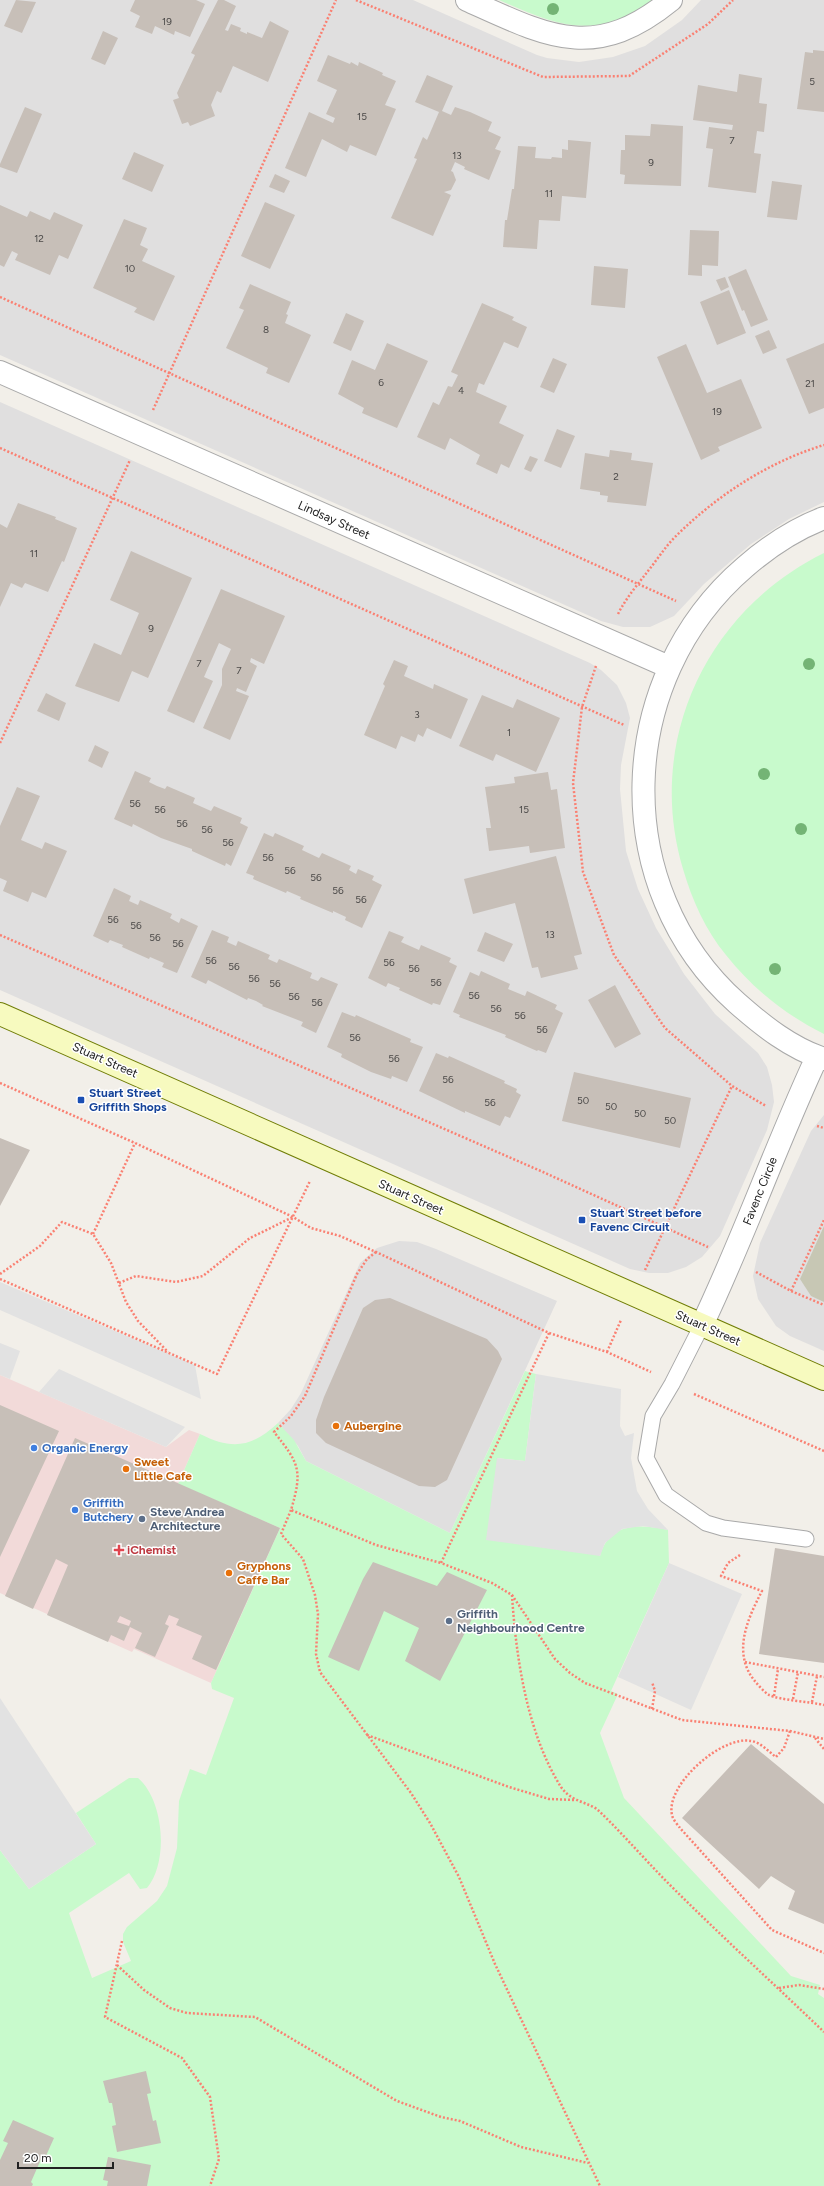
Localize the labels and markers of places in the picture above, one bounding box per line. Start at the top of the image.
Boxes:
place label: Stuart Street Griffith Shops [89,1086,167,1114]
marker: Stuart Street Griffith Shops [76,1095,86,1105]
place label: Stuart Street before Favenc Circuit [590,1206,702,1234]
marker: Stuart Street before Favenc Circuit [577,1215,587,1225]
place label: Aubergine [344,1419,402,1433]
marker: Aubergine [331,1421,341,1431]
place label: Organic Energy [42,1441,128,1455]
marker: Organic Energy [29,1443,39,1453]
place label: Sweet Little Cafe [134,1455,192,1483]
marker: Sweet Little Cafe [121,1464,131,1474]
place label: Griffith Butchery [83,1496,133,1524]
marker: Griffith Butchery [70,1505,80,1515]
place label: Steve Andrea Architecture [150,1505,225,1533]
marker: Steve Andrea Architecture [137,1514,147,1524]
place label: iChemist [127,1543,177,1557]
marker: iChemist [114,1545,124,1555]
place label: Gryphons Caffe Bar [237,1559,291,1587]
marker: Gryphons Caffe Bar [224,1568,234,1578]
place label: Griffith Neighbourhood Centre [457,1607,585,1635]
marker: Griffith Neighbourhood Centre [444,1616,454,1626]

